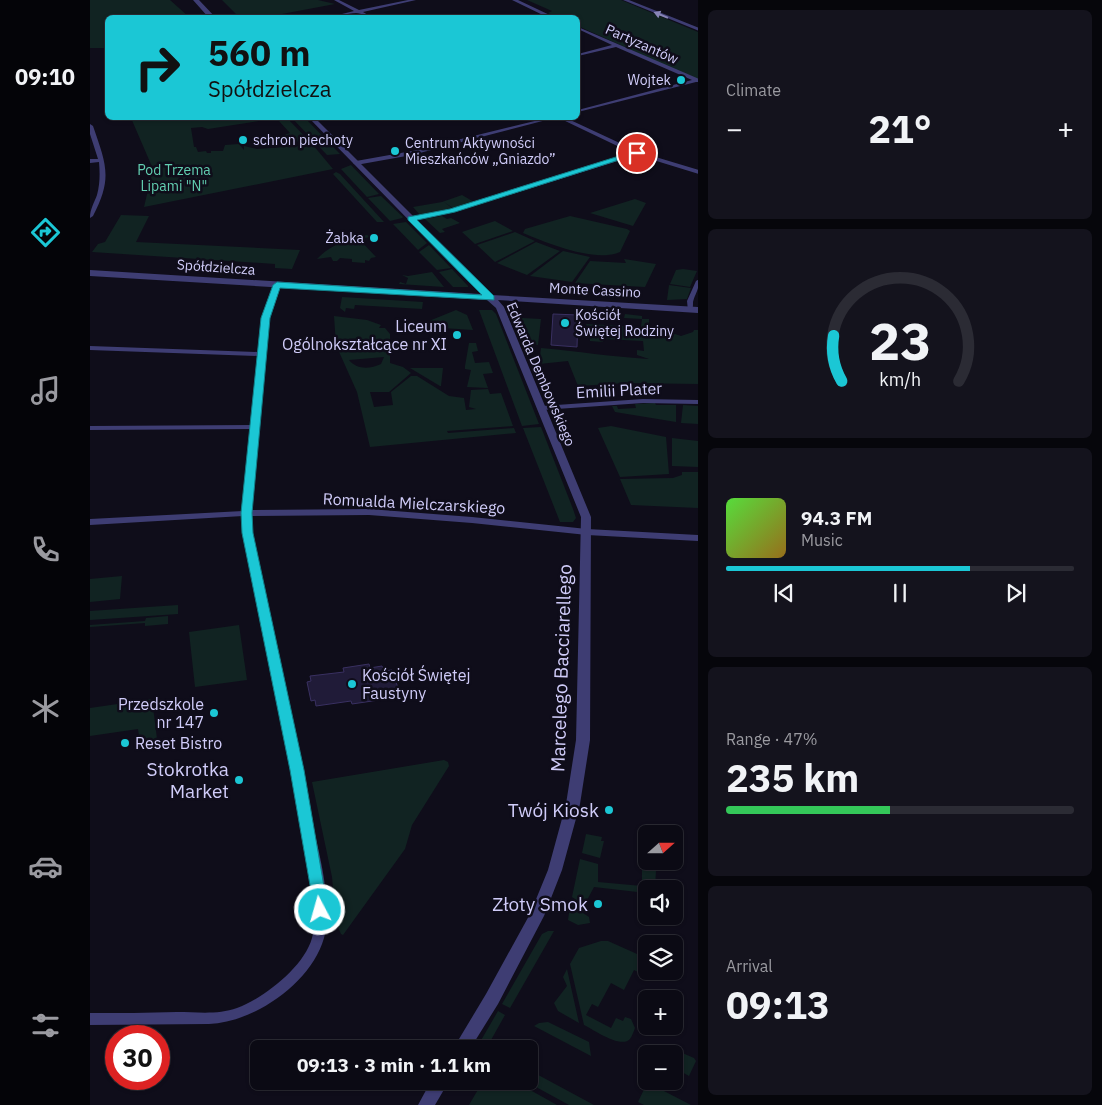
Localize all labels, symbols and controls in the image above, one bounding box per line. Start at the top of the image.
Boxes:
one-way arrow [653,11,668,19]
street label: Partyzantów [603,20,682,68]
text: 560 m [208,30,311,76]
icon: right [125,35,190,100]
text: 09:10 [15,62,75,91]
place label: Wojtek [627,71,672,89]
text: Spółdzielcza [208,74,332,103]
marker: Wojtek [675,74,687,86]
text: Climate [726,80,781,100]
text: 21° [868,104,932,153]
text: − [726,110,743,147]
text: + [1057,110,1074,147]
place label: schron piechoty [253,131,353,149]
pin [616,132,658,174]
marker: schron piechoty [237,134,249,146]
place label: Centrum Aktywności Mieszkańców „Gniazdo” [405,134,556,168]
icon: arrive [623,139,651,167]
marker: Centrum Aktywności Mieszkańców „Gniazdo” [389,145,401,157]
park label: Pod Trzema Lipami "N" [137,161,211,195]
icon: directions [28,215,63,250]
place label: Żabka [326,229,365,247]
marker: Żabka [368,232,380,244]
street label: Spółdzielcza [176,255,256,279]
street label: Monte Cassino [549,279,642,301]
street label: Edwarda Dembowskiego [503,299,580,449]
place label: Kościół Świętej Rodziny [575,306,674,340]
text: 23 [869,307,931,374]
place label: Liceum Ogólnokształcące nr XI [282,316,447,354]
marker: Kościół Świętej Rodziny [559,317,571,329]
marker: Liceum Ogólnokształcące nr XI [451,329,463,341]
text: km/h [879,368,921,391]
icon: music [28,373,63,408]
street label: Emilii Plater [575,378,663,402]
street label: Romualda Mielczarskiego [322,488,506,518]
text: 94.3 FM [801,506,872,530]
text: Music [801,530,843,550]
icon: phone [28,532,63,567]
street label: Marcelego Bacciarellego [545,564,577,772]
icon: previous [770,579,798,607]
icon: pause [886,579,914,607]
icon: next [1002,579,1030,607]
place label: Kościół Świętej Faustyny [362,664,470,703]
marker: Kościół Świętej Faustyny [346,678,358,690]
icon: climate [28,691,63,726]
place label: Przedszkole nr 147 [118,694,204,732]
marker: Przedszkole nr 147 [208,707,220,719]
text: Range · 47% [726,729,818,749]
place label: Reset Bistro [135,733,222,753]
marker: Reset Bistro [119,737,131,749]
text: 235 km [726,753,859,802]
place label: Stokrotka Market [146,757,229,803]
marker: Stokrotka Market [233,774,245,786]
place label: Twój Kiosk [508,798,599,822]
marker: Twój Kiosk [603,804,615,816]
north arrow [638,825,682,870]
map controls [638,825,683,1090]
icon: car [28,849,63,884]
button: sound [638,880,683,925]
position arrow [293,883,345,935]
place label: Złoty Smok [492,892,588,916]
marker: Złoty Smok [592,898,604,910]
button: layers [638,935,683,980]
text: Arrival [726,956,773,976]
text: 09:13 [726,980,830,1029]
button: + [638,990,683,1035]
icon: filters [28,1008,63,1043]
speed limit sign: 30 [105,1025,170,1090]
button: − [638,1045,683,1090]
text: 09:13 · 3 min · 1.1 km [297,1053,491,1077]

